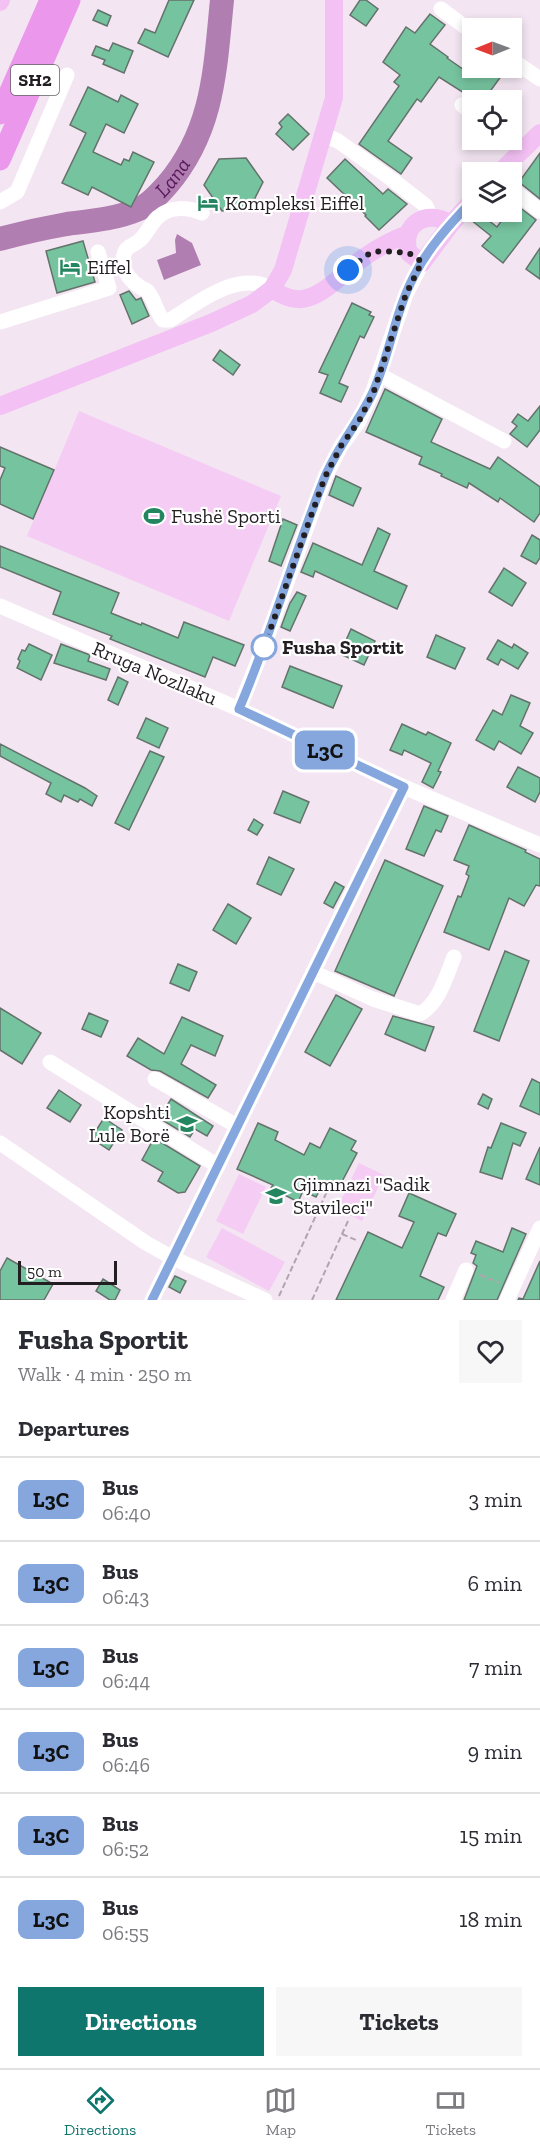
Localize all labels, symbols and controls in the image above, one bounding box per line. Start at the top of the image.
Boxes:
north arrow [462,18,522,78]
map controls [462,18,522,222]
road number: SH2 [11,65,59,95]
button: locate [462,90,522,150]
water label: Lana [149,153,195,202]
button: layers [462,162,522,222]
hotel icon: Kompleksi Eiffel [196,191,220,215]
place label: Kompleksi Eiffel [225,191,364,215]
hotel icon: Eiffel [58,255,82,279]
place label: Eiffel [87,255,131,279]
your location [333,255,363,285]
sports icon: Fushë Sporti [142,504,166,528]
place label: Fushë Sporti [171,504,281,528]
marker: Fusha Sportit [251,634,277,660]
place label: Fusha Sportit [282,635,404,659]
street label: Rruga Nozllaku [89,636,221,710]
line badge: L3C [290,730,360,770]
text: L3C [307,738,343,763]
place label: Kopshti Lule Borë [89,1100,170,1147]
school or university icon: Kopshti Lule Borë [175,1112,199,1136]
place label: Gjimnazi "Sadik Stavileci" [293,1172,431,1219]
school or university icon: Gjimnazi "Sadik Stavileci" [264,1184,288,1208]
scale bar [18,1258,117,1286]
text: 50 m [27,1262,62,1281]
button: heart [459,1320,522,1383]
text: Fusha Sportit [18,1323,188,1356]
text: Walk · 4 min · 250 m [18,1362,192,1386]
text: Departures [18,1415,129,1442]
text: Bus [102,1474,139,1501]
text: 3 min [468,1486,522,1513]
text: L3C [33,1487,69,1512]
text: 06:40 [102,1501,151,1525]
text: Bus [102,1558,139,1585]
text: 6 min [468,1570,522,1597]
text: L3C [33,1571,69,1596]
text: 06:43 [102,1585,149,1609]
text: Bus [102,1642,139,1669]
text: 7 min [469,1654,522,1681]
text: L3C [33,1655,69,1680]
text: 06:44 [102,1669,150,1693]
text: Bus [102,1726,139,1753]
text: 9 min [468,1738,522,1765]
text: L3C [33,1739,69,1764]
text: 06:46 [102,1753,150,1777]
text: Bus [102,1810,139,1837]
text: 15 min [460,1822,522,1849]
text: L3C [33,1823,69,1848]
text: 06:52 [102,1837,149,1861]
text: Bus [102,1894,139,1921]
text: 18 min [459,1906,522,1933]
text: L3C [33,1907,69,1932]
text: 06:55 [102,1921,149,1945]
button: Directions [18,1987,264,2056]
button: Tickets [276,1987,522,2056]
tab: Directions [64,2084,136,2139]
tab: Map [264,2084,297,2139]
tab: Tickets [426,2084,476,2139]

